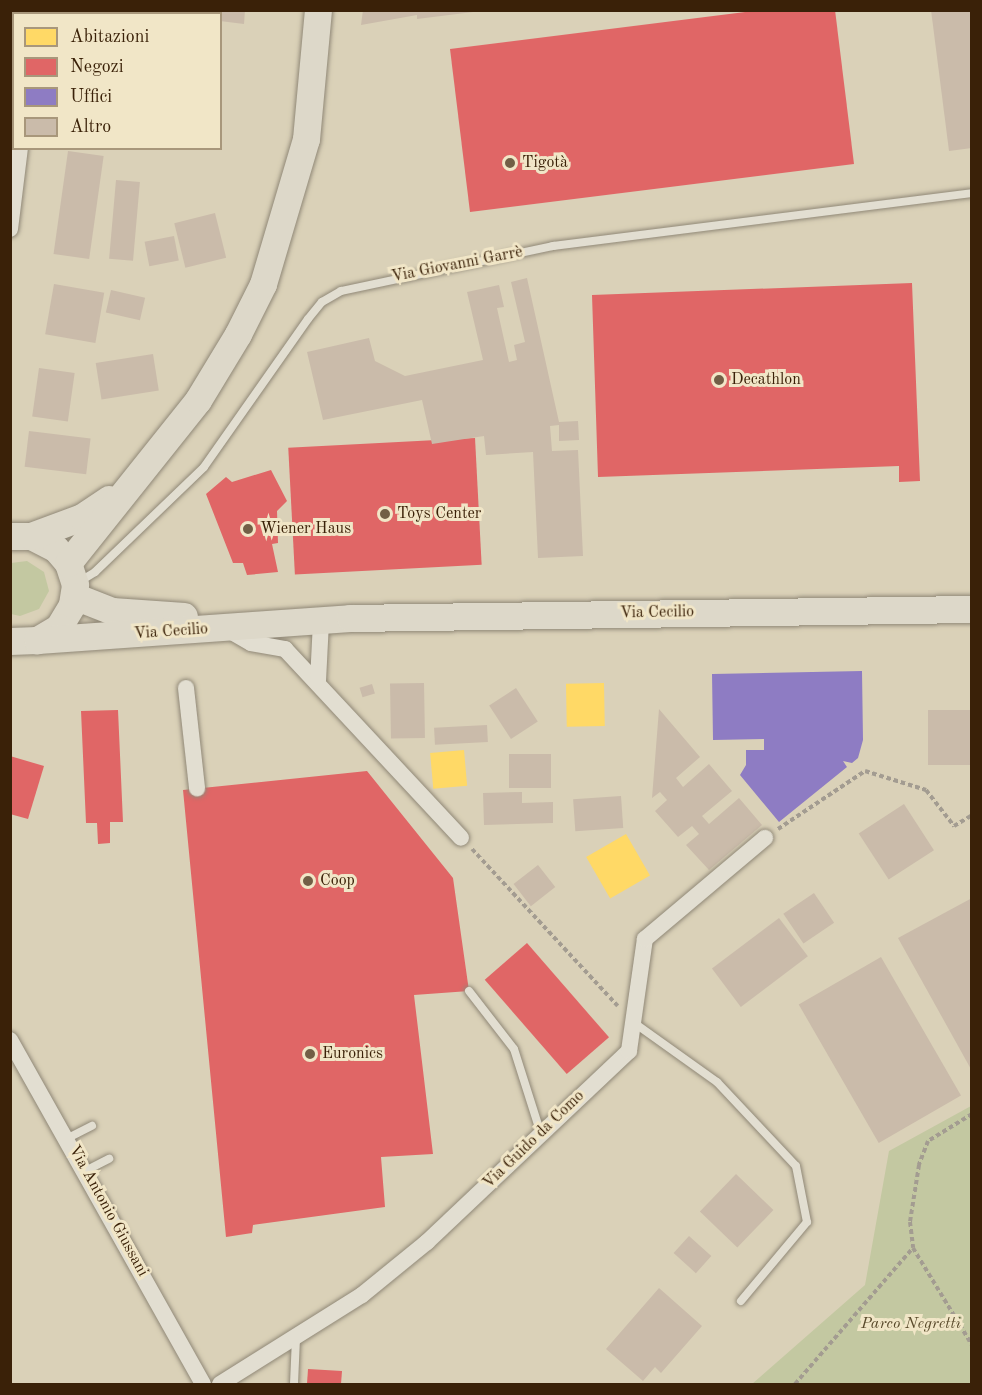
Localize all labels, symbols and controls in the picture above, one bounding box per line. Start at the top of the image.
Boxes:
legend [12,12,222,150]
text: Abitazioni [70,28,149,46]
text: Negozi [70,58,124,76]
text: Uffici [70,88,112,106]
text: Altro [70,118,111,136]
place label: Tigotà [522,153,568,173]
marker: Tigotà [503,156,517,170]
street label: Via Giovanni Garrè [390,243,524,287]
place label: Decathlon [731,370,801,390]
marker: Decathlon [712,373,726,387]
place label: Toys Center [397,504,481,524]
marker: Toys Center [378,507,392,521]
place label: Wiener Haus [260,519,351,539]
marker: Wiener Haus [241,522,255,536]
street label: Via Cecilio [620,603,694,623]
street label: Via Cecilio [133,620,209,644]
place label: Coop [320,871,355,891]
marker: Coop [301,874,315,888]
place label: Euronics [322,1044,383,1064]
marker: Euronics [303,1047,317,1061]
street label: Via Guido da Como [479,1087,589,1193]
street label: Via Antonio Giussani [64,1142,152,1280]
park label: Parco Negretti [861,1314,961,1334]

